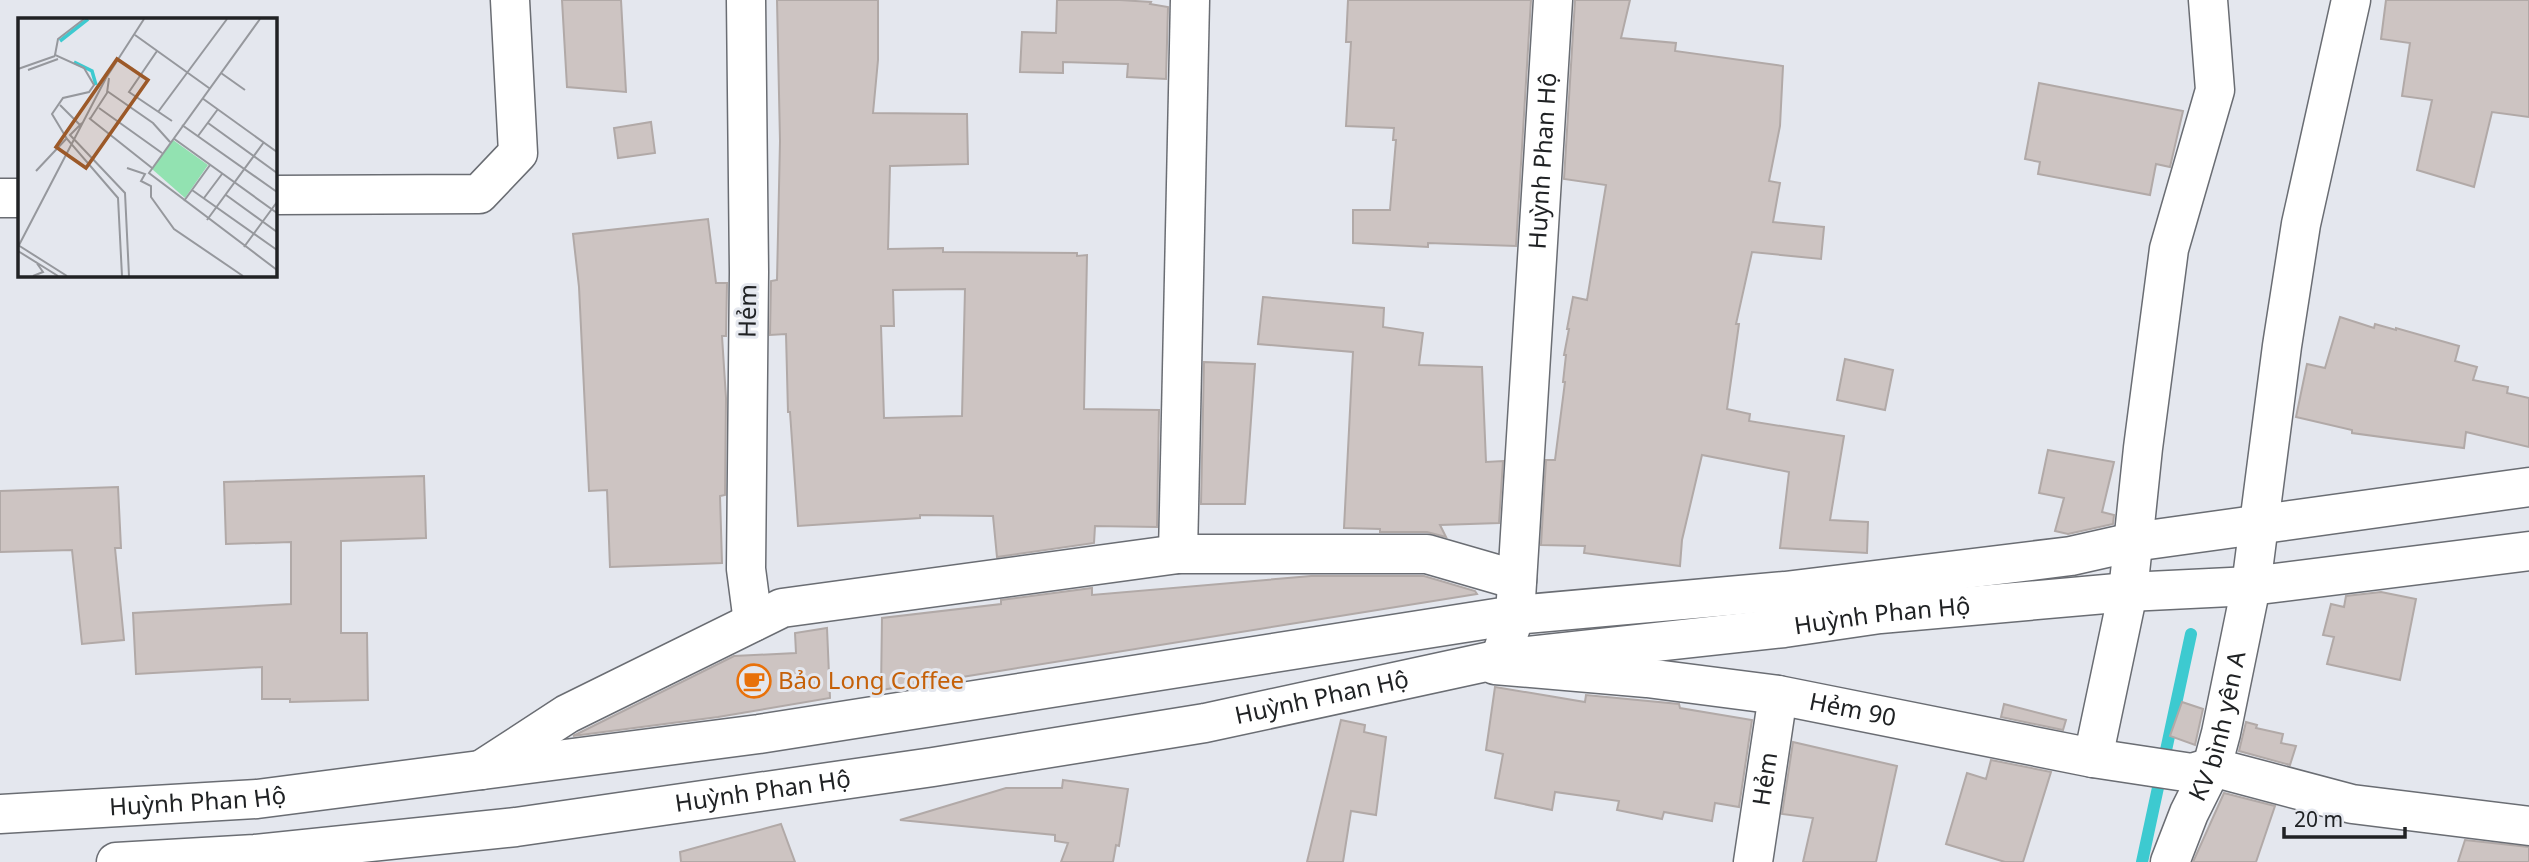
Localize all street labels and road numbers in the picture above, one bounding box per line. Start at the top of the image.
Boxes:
street label: Huỳnh Phan Hộ [1520,71,1563,250]
street label: Hẻm [730,284,763,338]
street label: Huỳnh Phan Hộ [1792,588,1972,641]
street label: KV bình yên A [2180,647,2252,806]
street label: Huỳnh Phan Hộ [1231,661,1412,731]
street label: Hẻm 90 [1807,684,1899,733]
street label: Hẻm [1744,750,1784,808]
street label: Huỳnh Phan Hộ [673,761,853,819]
street label: Huỳnh Phan Hộ [108,777,288,823]

